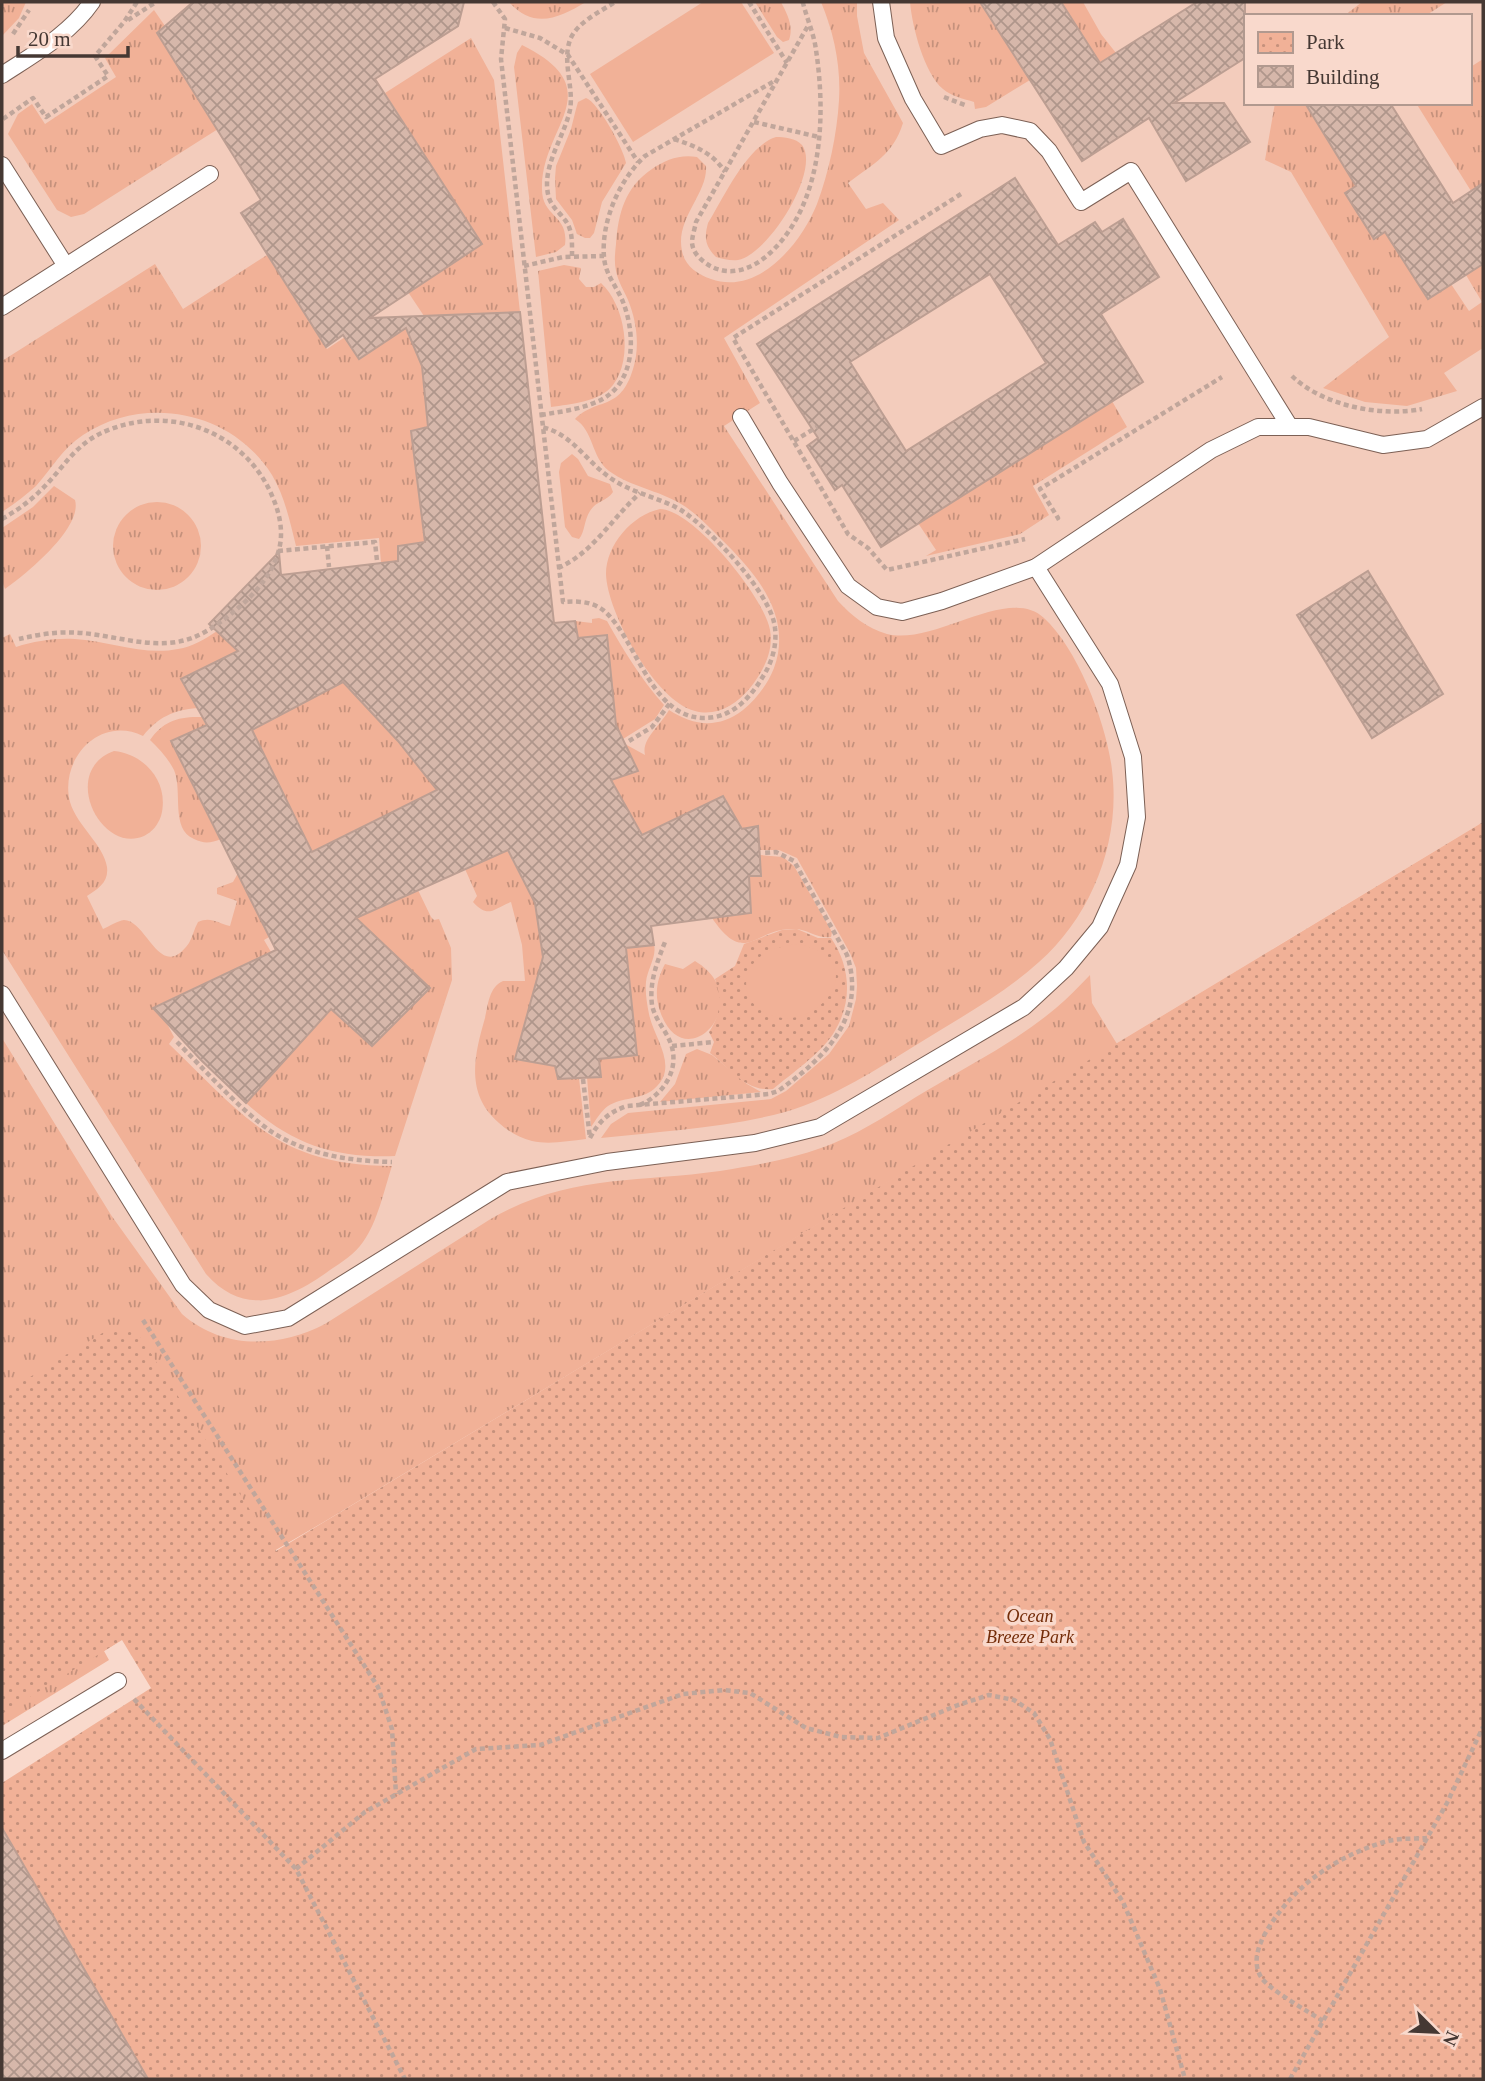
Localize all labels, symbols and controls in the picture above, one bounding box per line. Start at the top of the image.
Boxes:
scale bar [18,14,128,58]
legend [1244,14,1471,105]
text: 20 m [28,27,71,51]
text: Park [1306,30,1345,54]
text: Building [1306,65,1380,89]
park label: Ocean Breeze Park [986,1606,1075,1647]
north arrow [1401,1997,1471,2067]
text: N [1439,2028,1463,2049]

